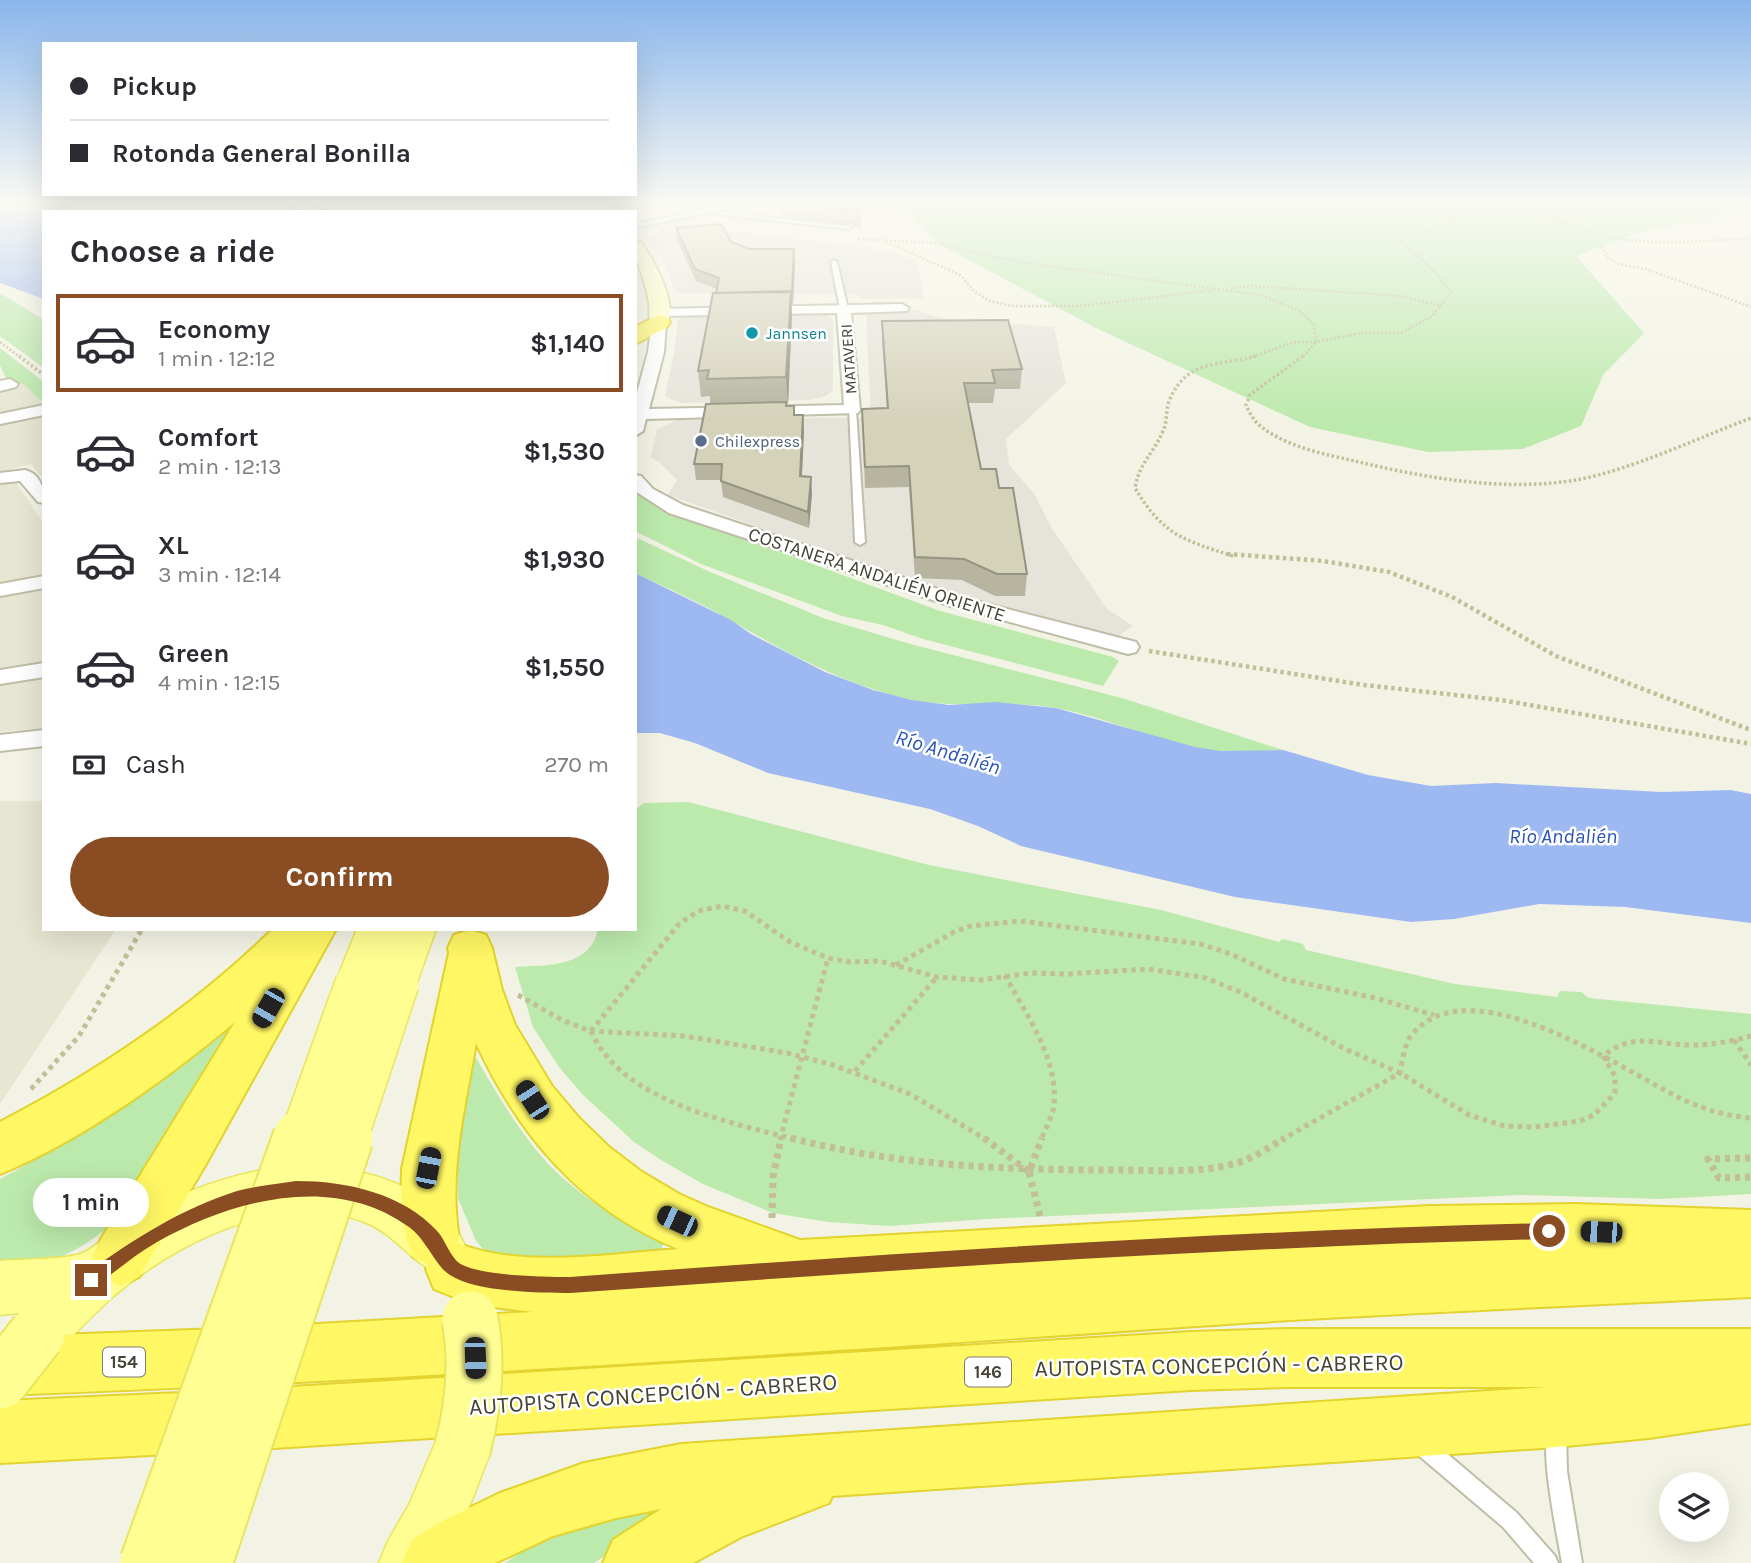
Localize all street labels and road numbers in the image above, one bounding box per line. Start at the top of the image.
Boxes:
street label: MATAVERI [837,323,860,395]
street label: COSTANERA ANDALIÉN ORIENTE [746,522,1008,627]
road number: 154 [103,1348,145,1377]
street label: AUTOPISTA CONCEPCIÓN - CABRERO [1034,1349,1404,1382]
road number: 146 [965,1358,1011,1386]
street label: AUTOPISTA CONCEPCIÓN - CABRERO [468,1368,838,1421]

